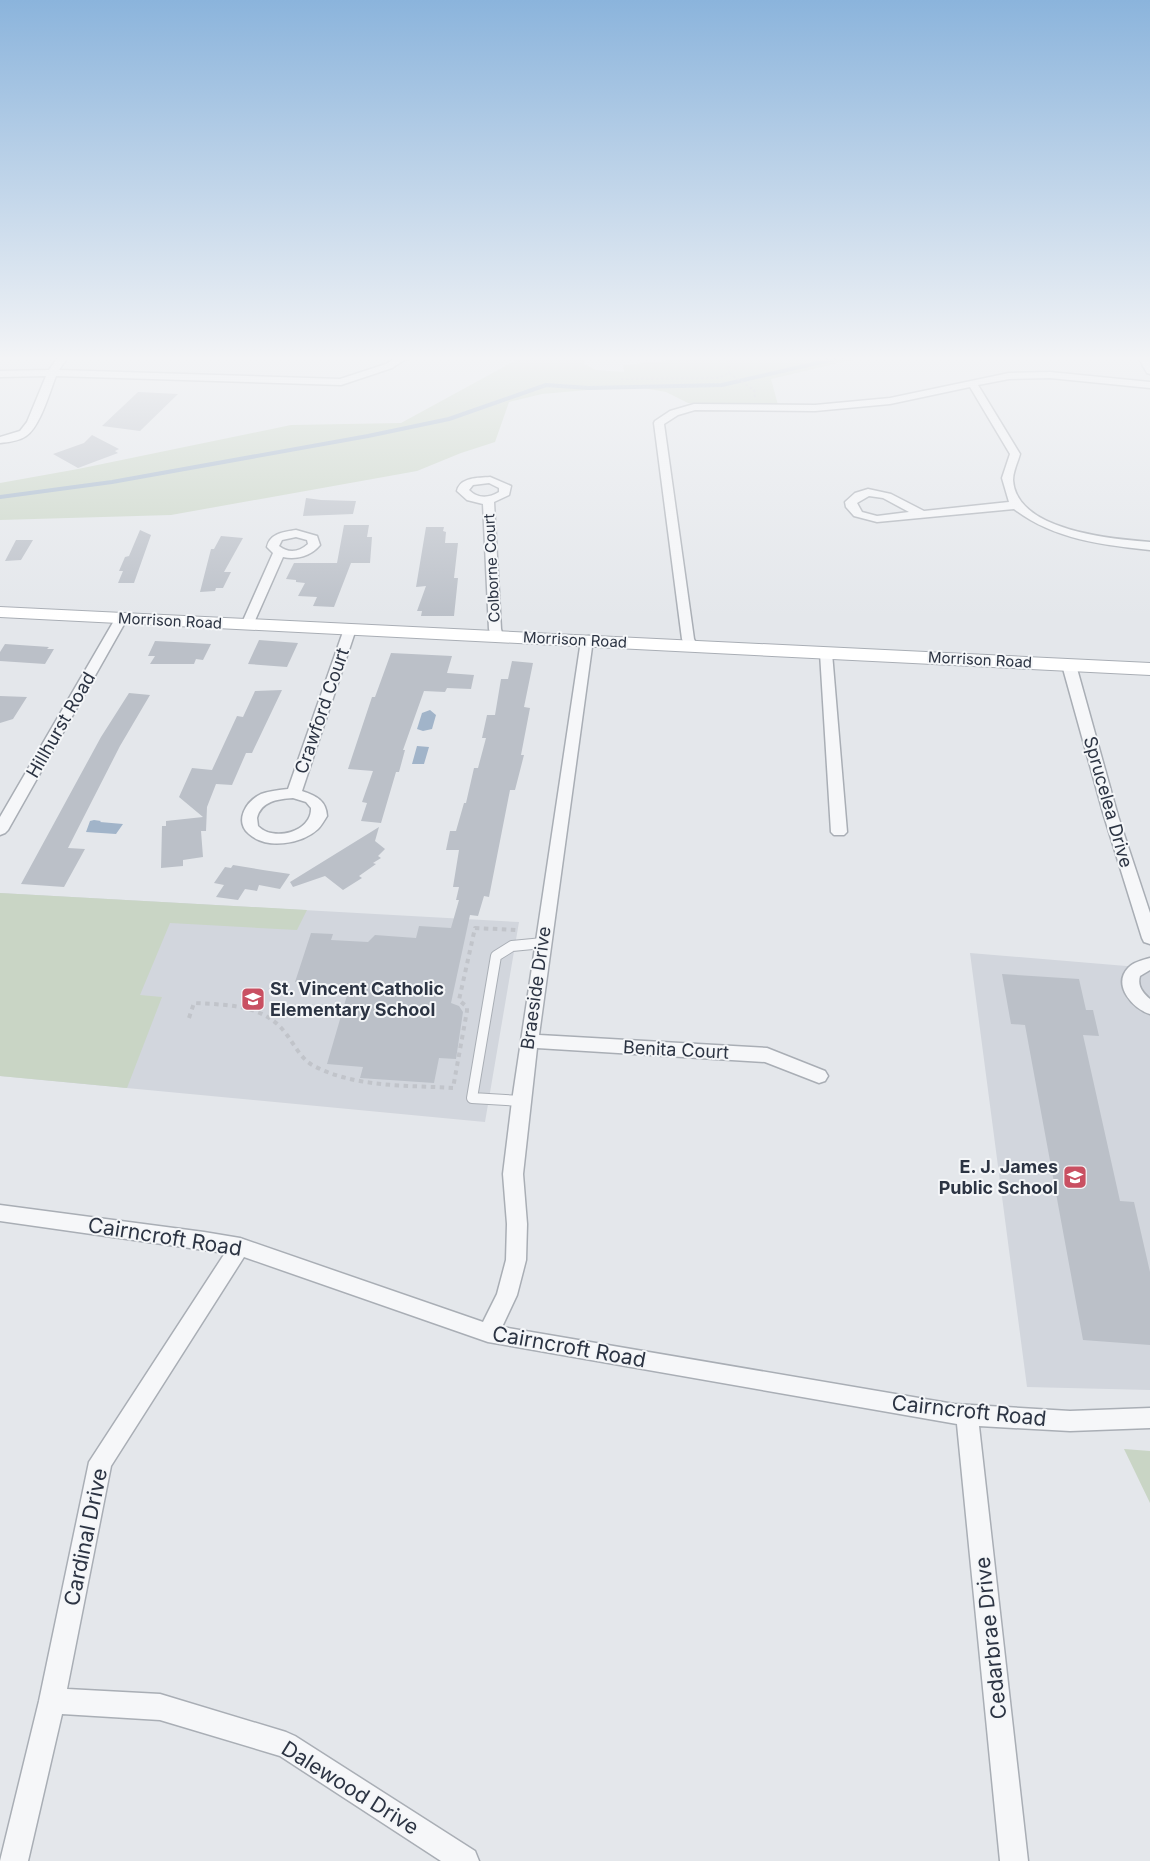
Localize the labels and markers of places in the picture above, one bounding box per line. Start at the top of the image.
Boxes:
place label: St. Vincent Catholic Elementary School [270,978,444,1020]
school or university icon: St. Vincent Catholic Elementary School [240,986,266,1012]
place label: E. J. James Public School [939,1156,1058,1198]
school or university icon: E. J. James Public School [1062,1164,1088,1190]

